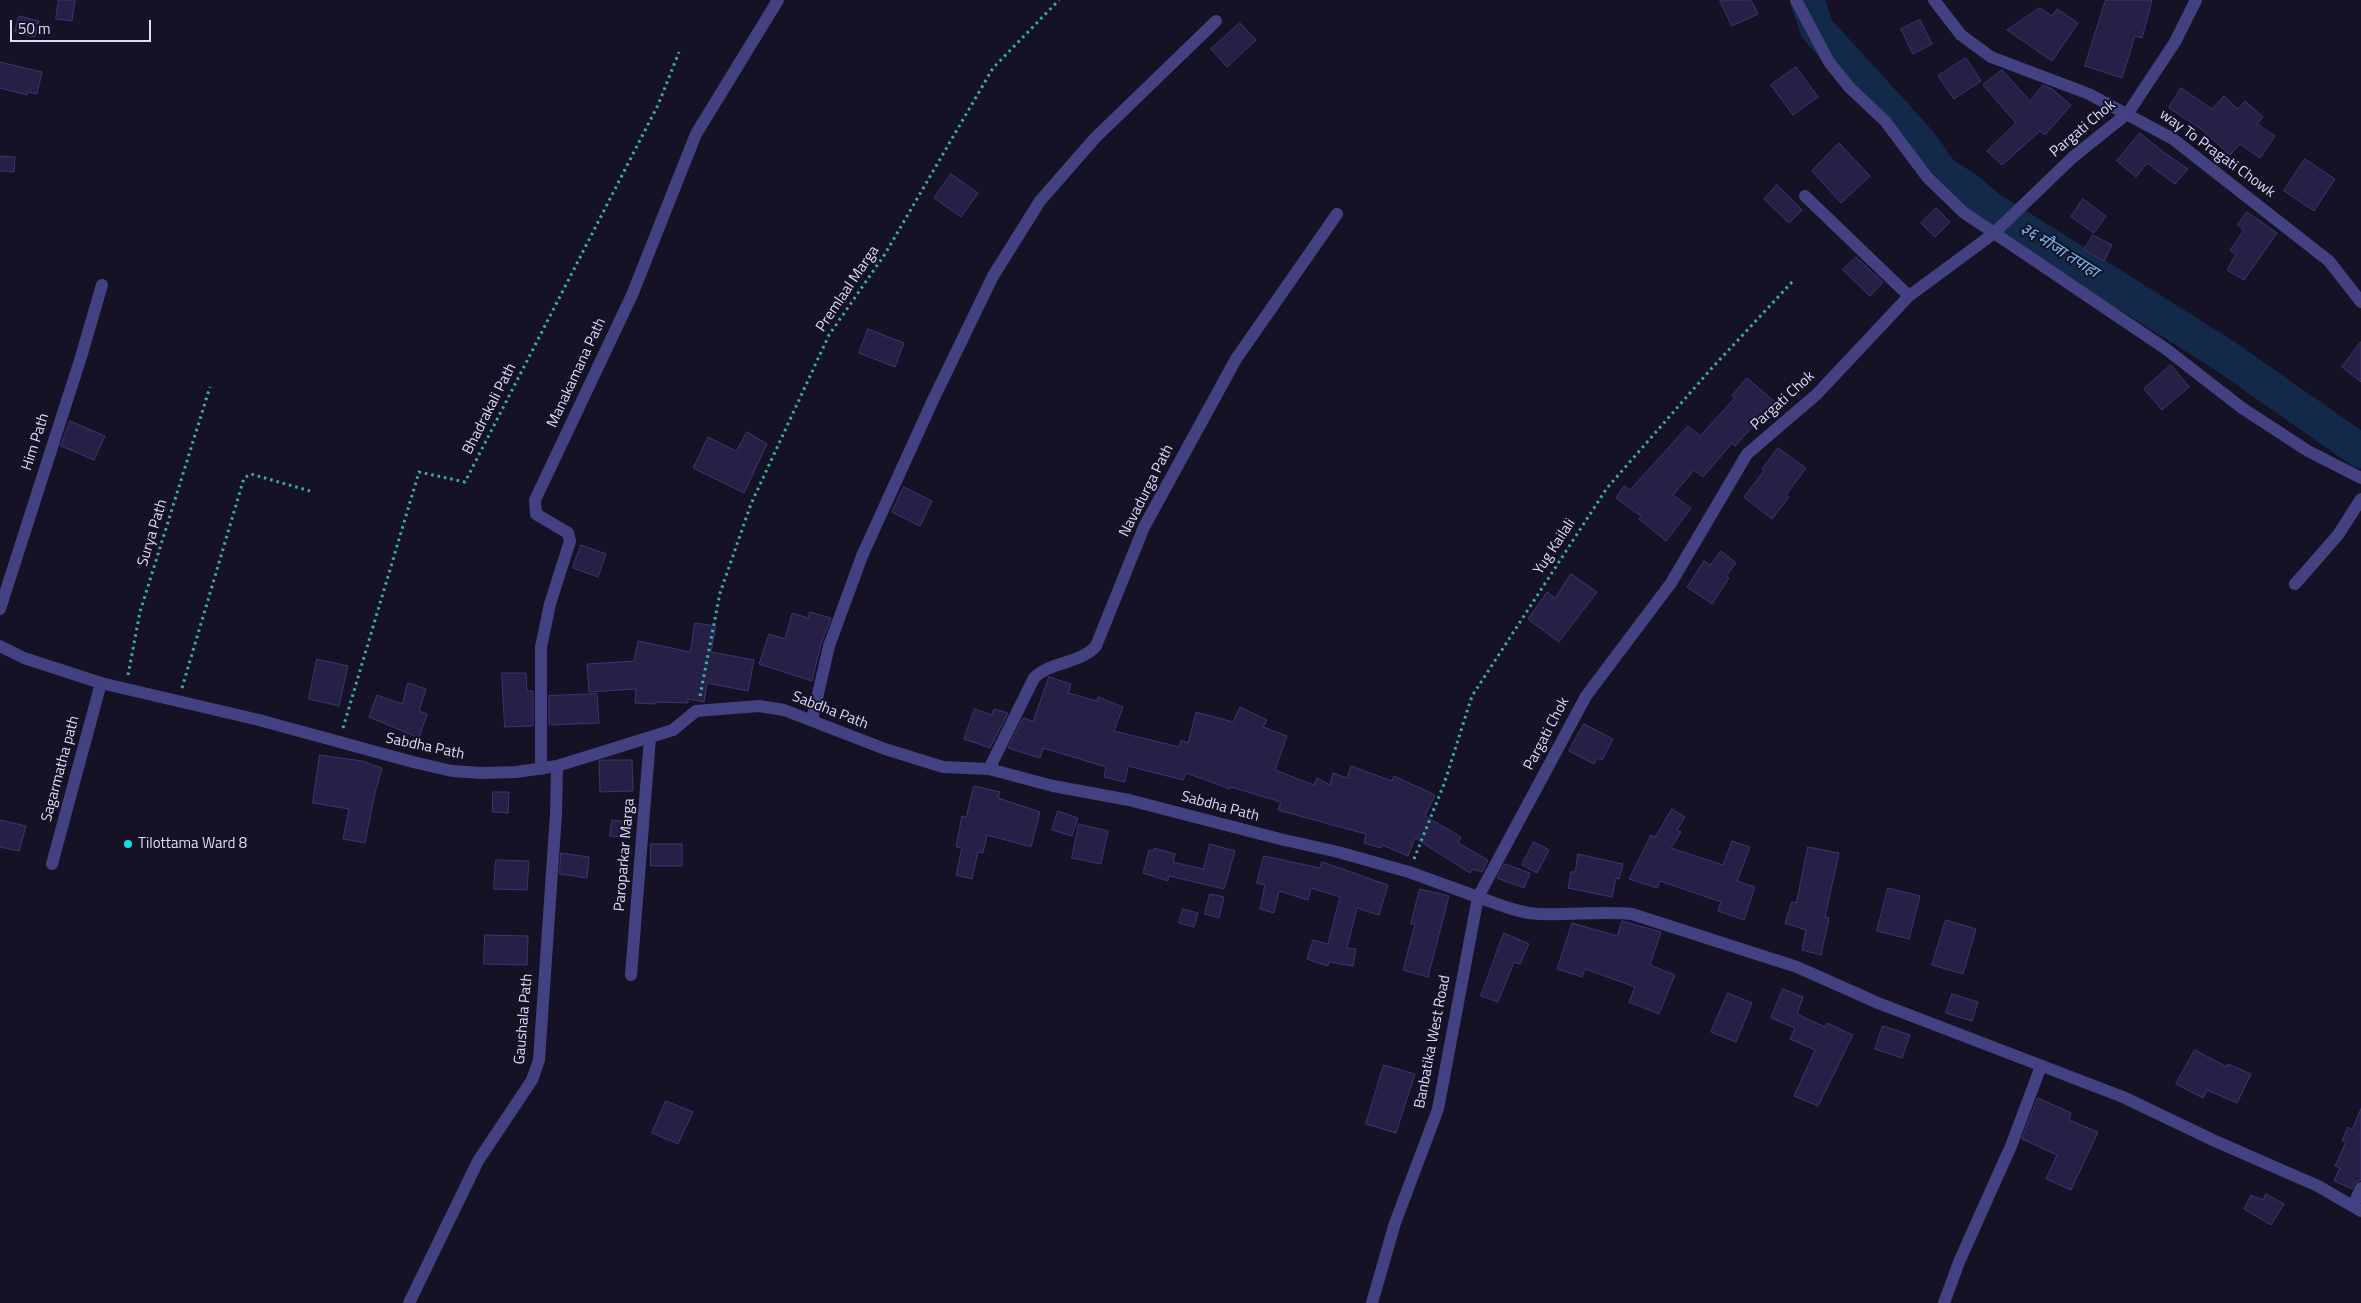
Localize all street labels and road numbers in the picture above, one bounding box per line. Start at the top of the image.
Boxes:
street label: Pargati Chok [2047,96,2119,162]
street label: way To Pragati Chowk [2156,106,2278,202]
street label: Premlaal Marga [813,243,883,335]
street label: Manakamana Path [544,315,610,431]
street label: Bhadrakali Path [459,360,521,458]
street label: Pargati Chok [1747,368,1819,434]
street label: Him Path [18,411,54,473]
street label: Navadurga Path [1116,442,1178,540]
street label: Surya Path [134,497,172,569]
street label: Yug Kailali [1530,516,1580,578]
street label: Sabdha Path [789,688,871,734]
street label: Pargati Chok [1520,695,1574,773]
street label: Sagarmatha path [38,714,84,824]
street label: Sabdha Path [384,730,466,764]
street label: Sabdha Path [1179,788,1261,826]
street label: Paroparkar Marga [611,798,639,912]
street label: Gaushala Path [511,973,537,1065]
street label: Banbatika West Road [1411,974,1455,1110]

